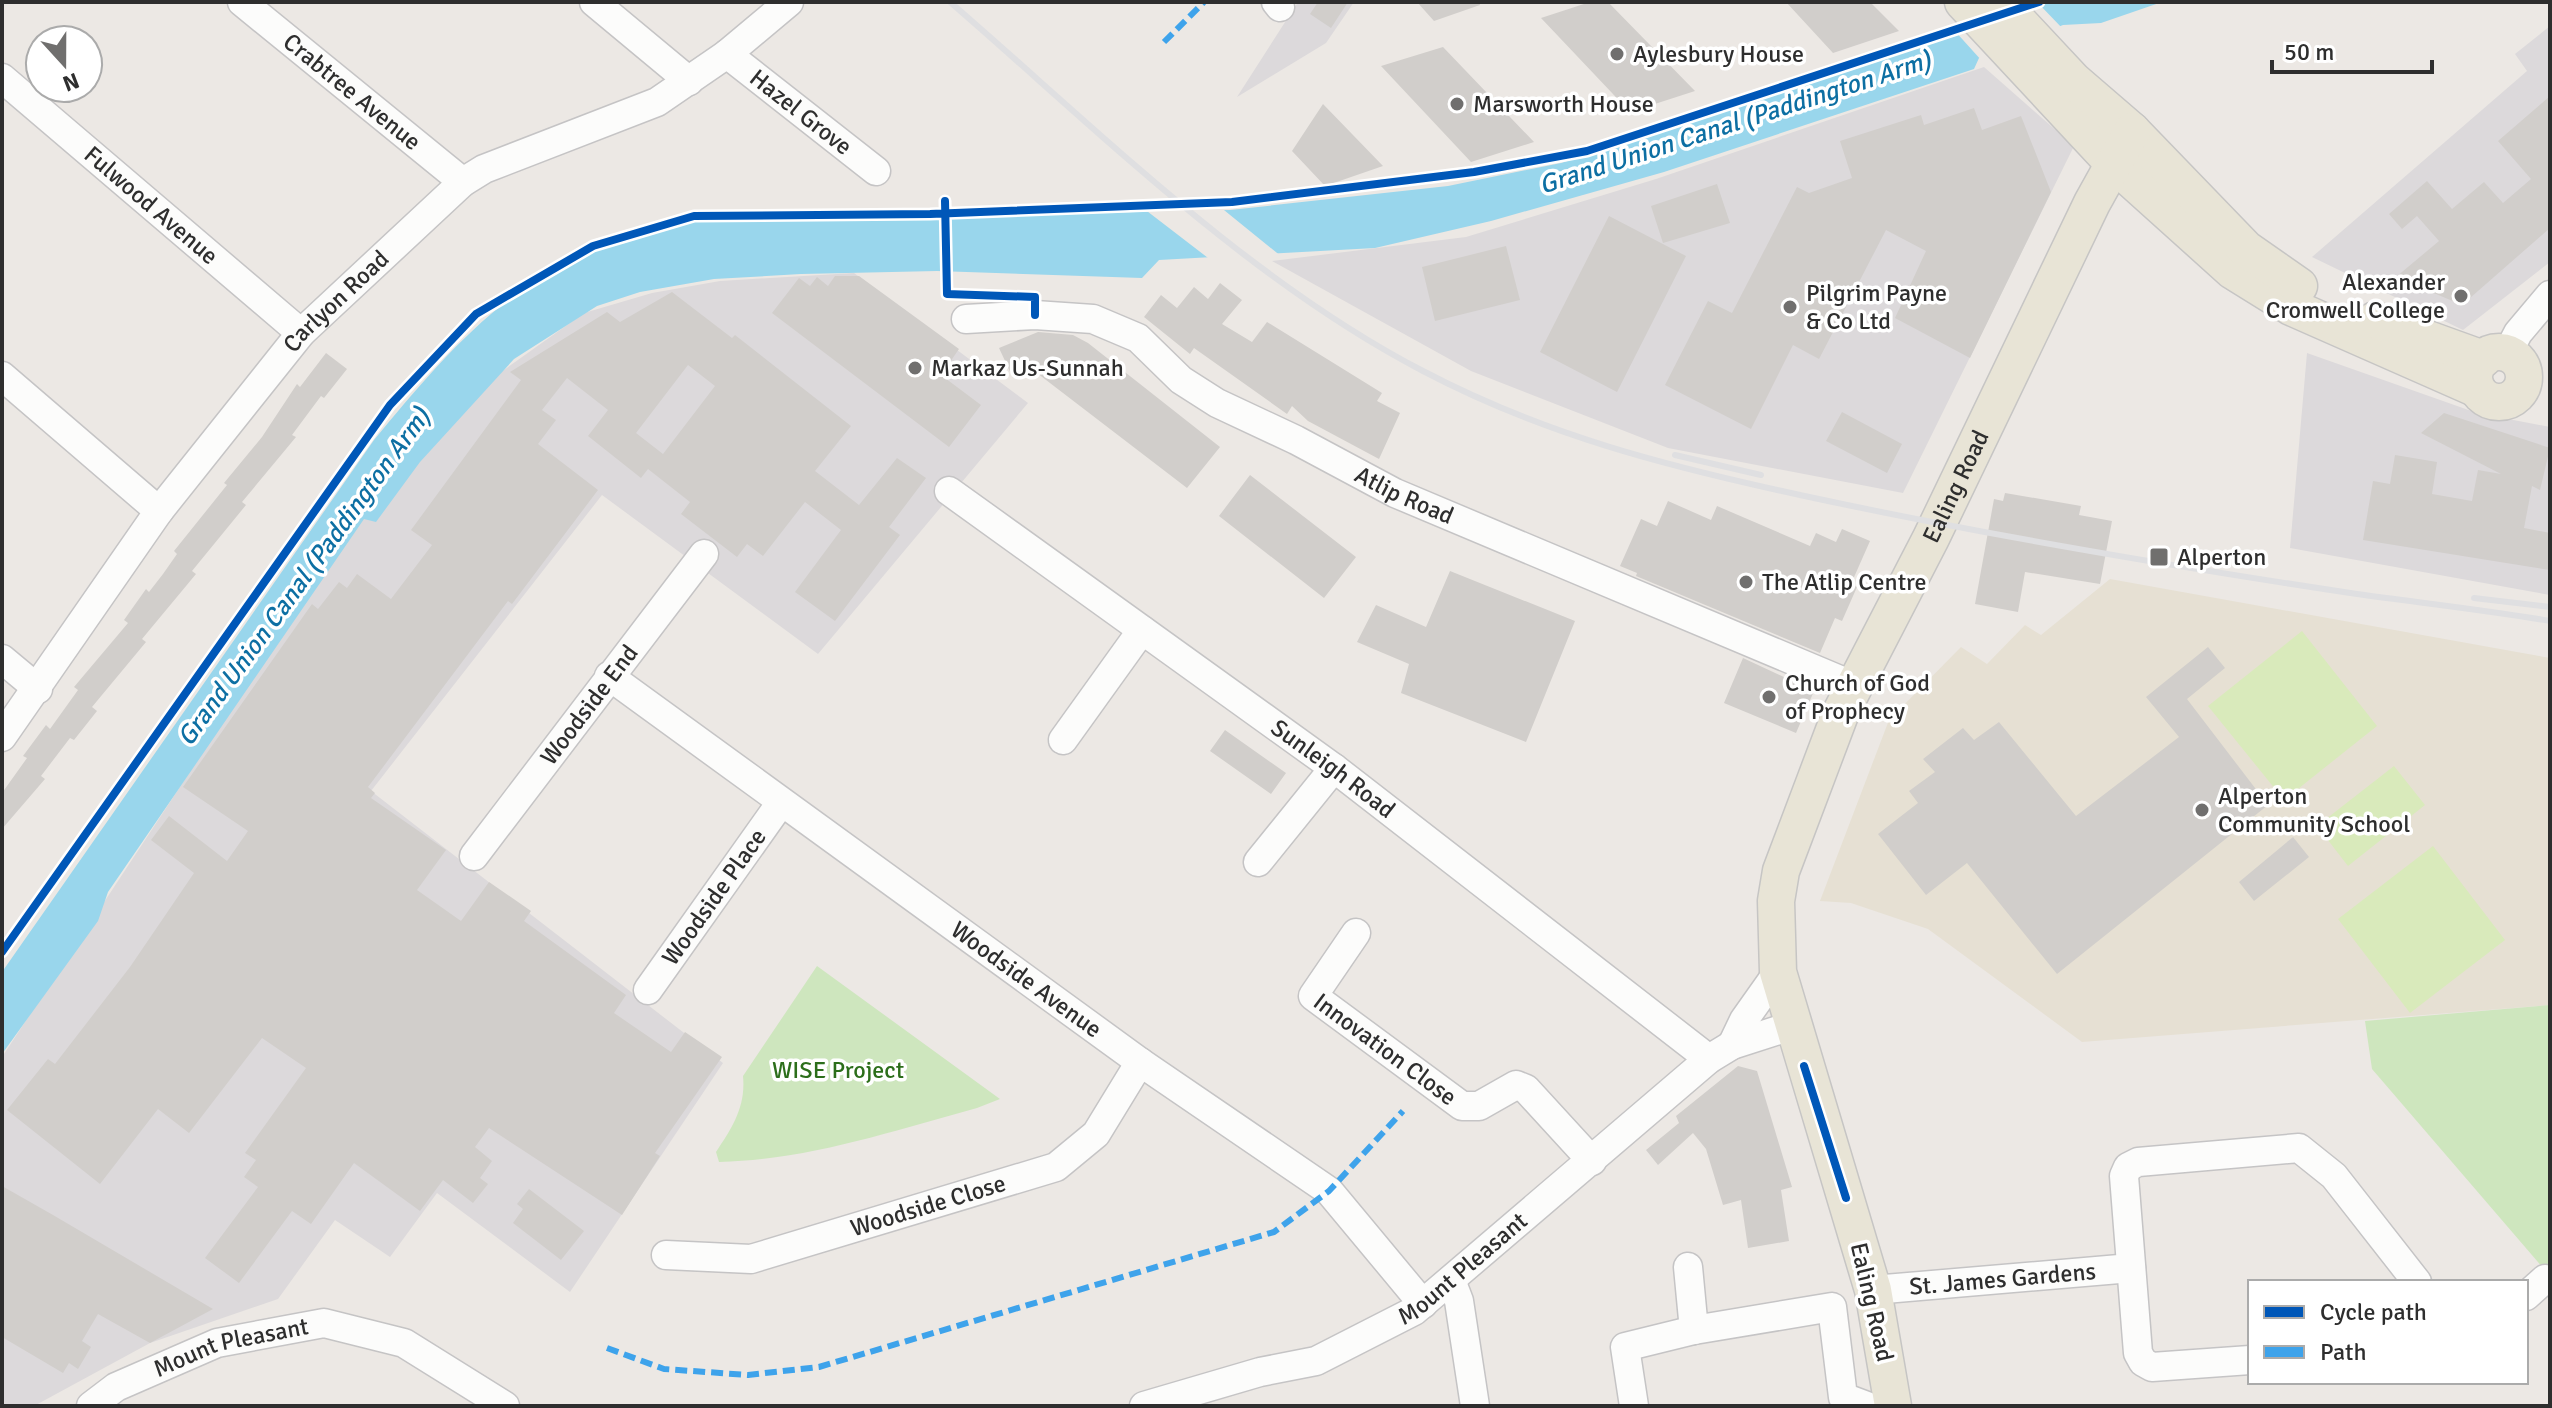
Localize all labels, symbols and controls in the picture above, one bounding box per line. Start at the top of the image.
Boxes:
north arrow [24,24,104,104]
scale bar [2272,24,2432,74]
street label: Crabtree Avenue [277,27,427,157]
text: 50 m [2284,37,2334,67]
place label: Aylesbury House [1633,39,1804,69]
water label: Grand Union Canal (Paddington Arm) [1535,44,1936,202]
marker: Aylesbury House [1608,45,1626,63]
street label: Hazel Grove [744,63,858,161]
text: N [59,67,83,98]
place label: Marsworth House [1473,89,1654,119]
marker: Marsworth House [1448,95,1466,113]
street label: Fulwood Avenue [78,140,224,271]
street label: Carlyon Road [276,244,395,358]
place label: Alexander Cromwell College [2266,267,2445,325]
place label: Pilgrim Payne & Co Ltd [1806,278,1947,336]
marker: Alexander Cromwell College [2452,287,2470,305]
marker: Pilgrim Payne & Co Ltd [1781,298,1799,316]
place label: Markaz Us-Sunnah [931,353,1124,383]
marker: Markaz Us-Sunnah [906,359,924,377]
water label: Grand Union Canal (Paddington Arm) [171,401,438,752]
street label: Ealing Road [1916,425,1996,548]
street label: Atlip Road [1350,459,1458,531]
place label: Alperton [2177,542,2266,572]
marker: Alperton [2148,546,2170,568]
place label: The Atlip Centre [1762,567,1926,597]
marker: The Atlip Centre [1737,573,1755,591]
street label: Woodside End [534,639,645,771]
place label: Church of God of Prophecy [1785,668,1930,726]
marker: Church of God of Prophecy [1760,688,1778,706]
street label: Sunleigh Road [1265,713,1401,825]
place label: Alperton Community School [2218,781,2410,839]
marker: Alperton Community School [2193,801,2211,819]
street label: Woodside Place [655,823,773,971]
street label: Woodside Avenue [945,915,1108,1044]
street label: Innovation Close [1308,987,1463,1112]
park label: WISE Project [772,1055,904,1085]
street label: Woodside Close [847,1168,1009,1243]
street label: Mount Pleasant [1393,1206,1533,1332]
street label: Ealing Road [1844,1239,1900,1365]
street label: St. James Gardens [1908,1256,2097,1302]
legend [2248,1280,2528,1384]
text: Cycle path [2320,1297,2427,1327]
street label: Mount Pleasant [149,1311,311,1384]
text: Path [2320,1337,2366,1367]

